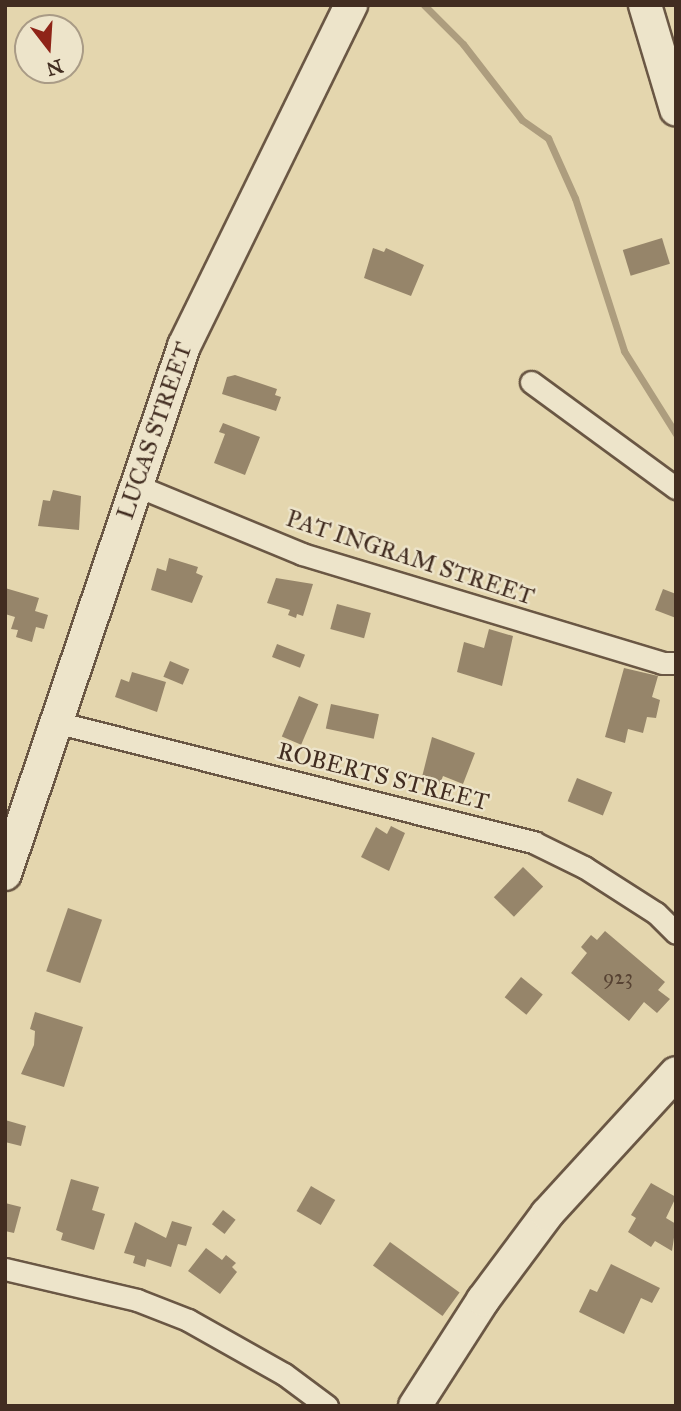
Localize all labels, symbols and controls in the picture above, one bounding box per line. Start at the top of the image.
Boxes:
north arrow [14,14,84,84]
text: N [44,54,66,81]
street label: LUCAS STREET [111,339,199,523]
street label: PAT INGRAM STREET [282,504,538,612]
street label: ROBERTS STREET [274,737,492,817]
house number: 923 [603,964,633,990]

